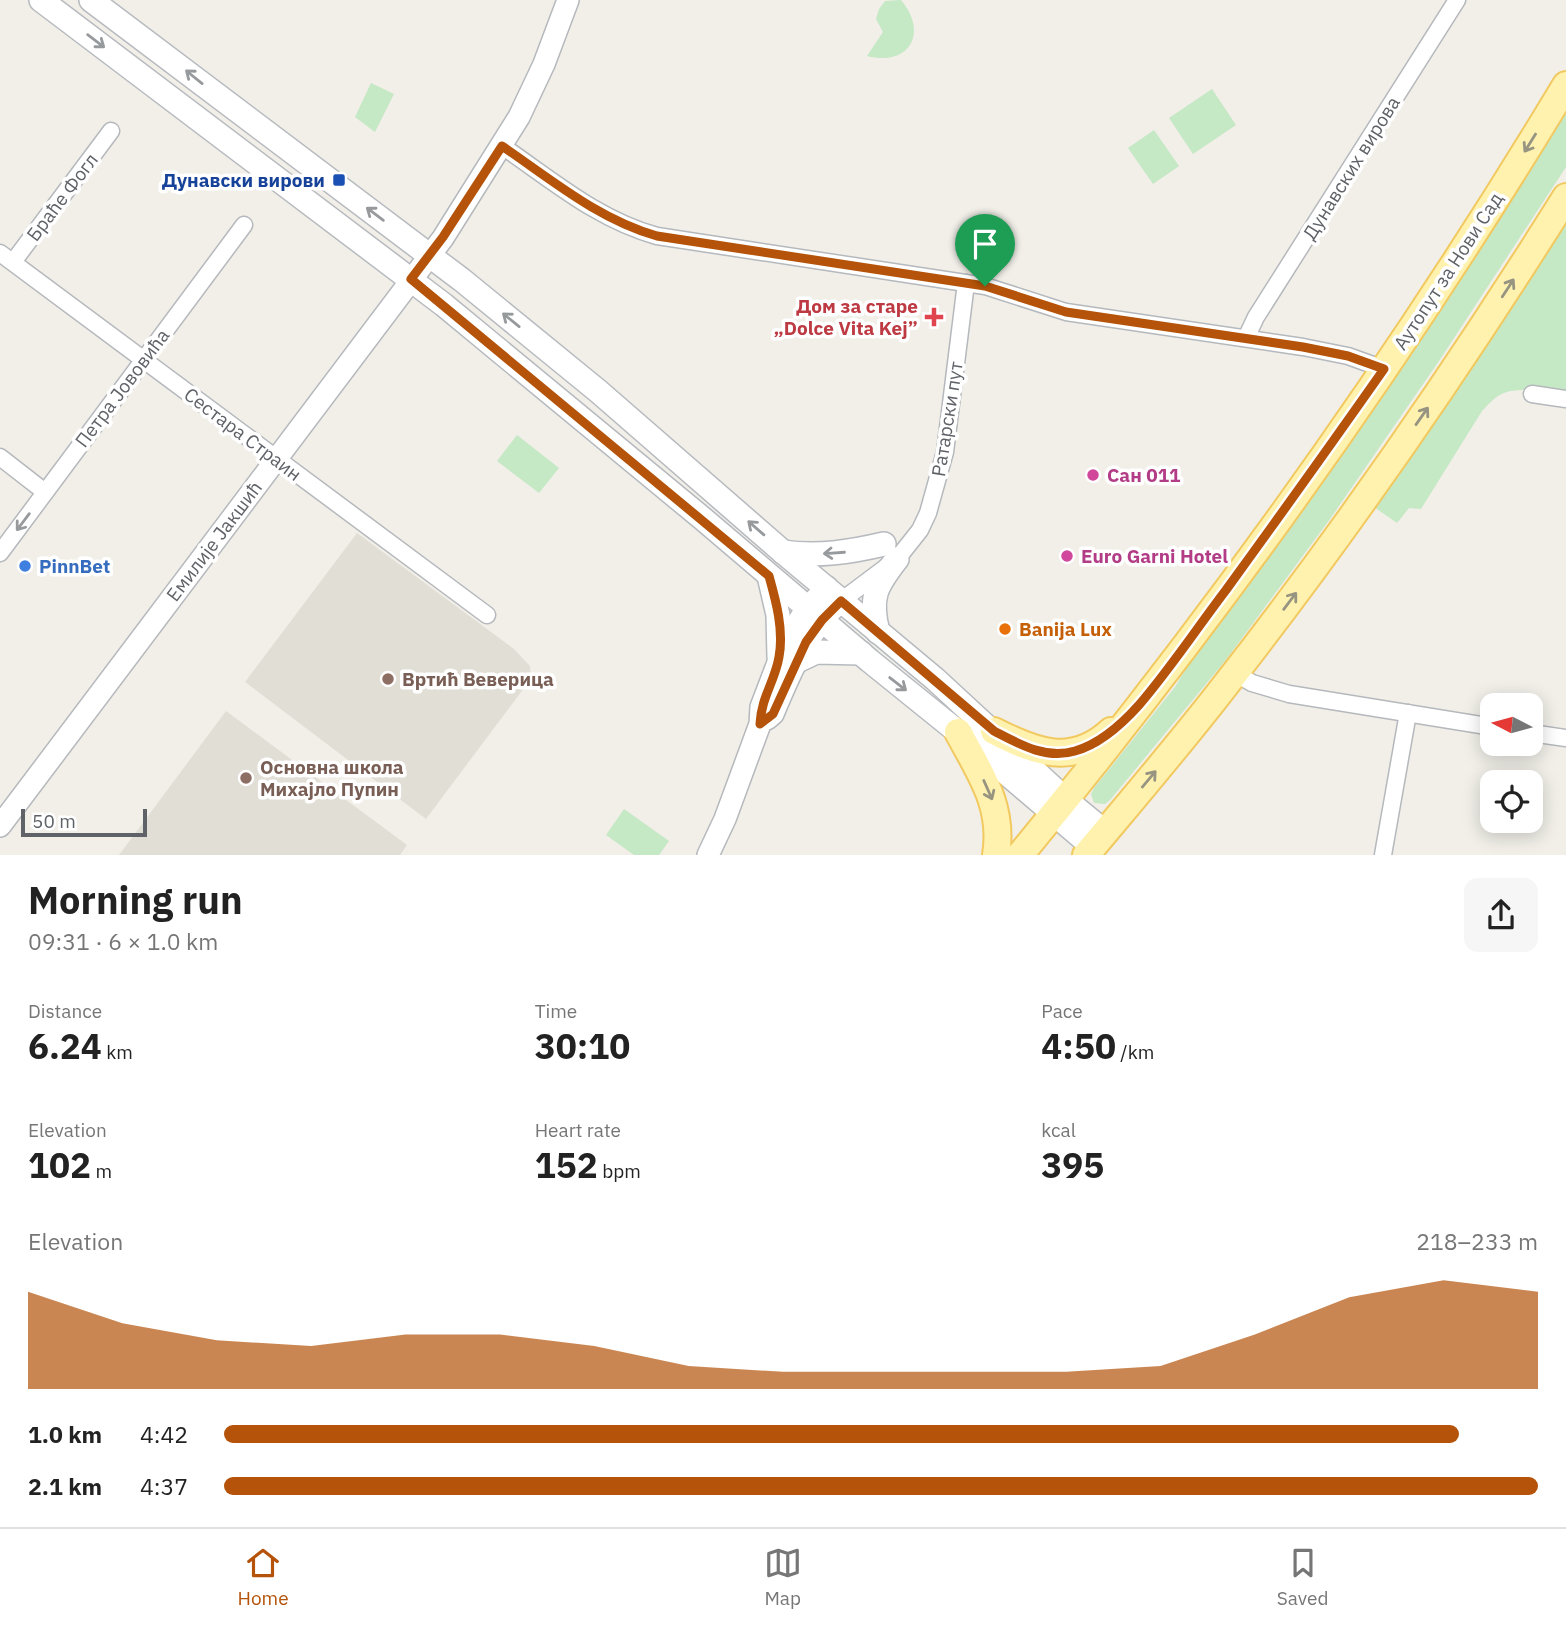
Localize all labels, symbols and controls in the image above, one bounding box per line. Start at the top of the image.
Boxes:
one-way arrow [86,34,104,49]
one-way arrow [185,70,203,85]
street label: Дунавских вирова [1297,92,1405,244]
one-way arrow [1523,133,1537,153]
street label: Браће Фогл [21,148,103,246]
place label: Дунавски вирови [162,168,325,192]
marker: Дунавски вирови [331,172,347,188]
street label: Аутопут за Нови Сад [1388,188,1508,354]
one-way arrow [366,207,385,221]
pin [955,214,1015,286]
icon: arrive [966,225,1004,263]
one-way arrow [1502,278,1516,298]
place label: Дом за старе „Dolce Vita Kej” [774,294,918,340]
marker: Дом за старе „Dolce Vita Kej” [924,307,944,327]
one-way arrow [503,312,521,328]
street label: Петра Јововића [70,324,174,452]
street label: Ратарски пут [926,360,968,478]
street label: Сестара Страин [180,382,306,486]
one-way arrow [1415,407,1429,426]
place label: Сан 011 [1107,463,1181,487]
marker: Сан 011 [1085,467,1101,483]
street label: Емилије Јакшић [161,476,267,606]
one-way arrow [15,512,30,531]
one-way arrow [747,520,765,536]
place label: Euro Garni Hotel [1081,544,1228,568]
one-way arrow [823,547,846,560]
marker: Euro Garni Hotel [1059,548,1075,564]
place label: PinnBet [39,554,110,578]
marker: PinnBet [17,558,33,574]
one-way arrow [1282,592,1297,610]
place label: Banija Lux [1019,617,1112,641]
marker: Banija Lux [997,621,1013,637]
place label: Вртић Веверица [402,667,554,691]
marker: Вртић Веверица [380,671,396,687]
one-way arrow [889,676,907,691]
north arrow [1480,693,1544,756]
map controls [1480,693,1543,833]
place label: Основна школа Михајло Пупин [260,755,404,801]
marker: Основна школа Михајло Пупин [238,770,254,786]
button: locate [1480,770,1543,833]
one-way arrow [1141,771,1157,789]
one-way arrow [982,779,995,801]
scale bar [21,806,147,838]
text: 50 m [32,809,76,833]
text: Morning run [28,875,243,924]
button: share [1464,878,1538,952]
text: 09:31 · 6 × 1.0 km [28,926,218,956]
text: Distance [28,999,102,1023]
text: Time [535,999,577,1023]
text: Pace [1041,999,1083,1023]
text: 6.24 [28,1023,102,1069]
text: 30:10 [535,1023,630,1069]
text: 4:50 [1041,1023,1116,1069]
text: km [102,1040,133,1064]
text: /km [1116,1040,1154,1064]
text: Elevation [28,1118,107,1142]
text: Heart rate [535,1118,621,1142]
text: kcal [1041,1118,1076,1142]
text: 102 [28,1142,91,1188]
text: 152 [535,1142,598,1188]
text: 395 [1041,1142,1104,1188]
text: m [91,1159,112,1183]
text: bpm [598,1159,641,1183]
text: Elevation [28,1226,123,1256]
text: 218–233 m [1416,1226,1538,1256]
text: 1.0 km [28,1419,102,1449]
text: 4:42 [140,1419,188,1449]
text: 2.1 km [28,1471,102,1501]
text: 4:37 [140,1471,188,1501]
tab: Home [238,1544,289,1610]
tab: Map [764,1544,802,1610]
tab: Saved [1277,1544,1328,1610]

